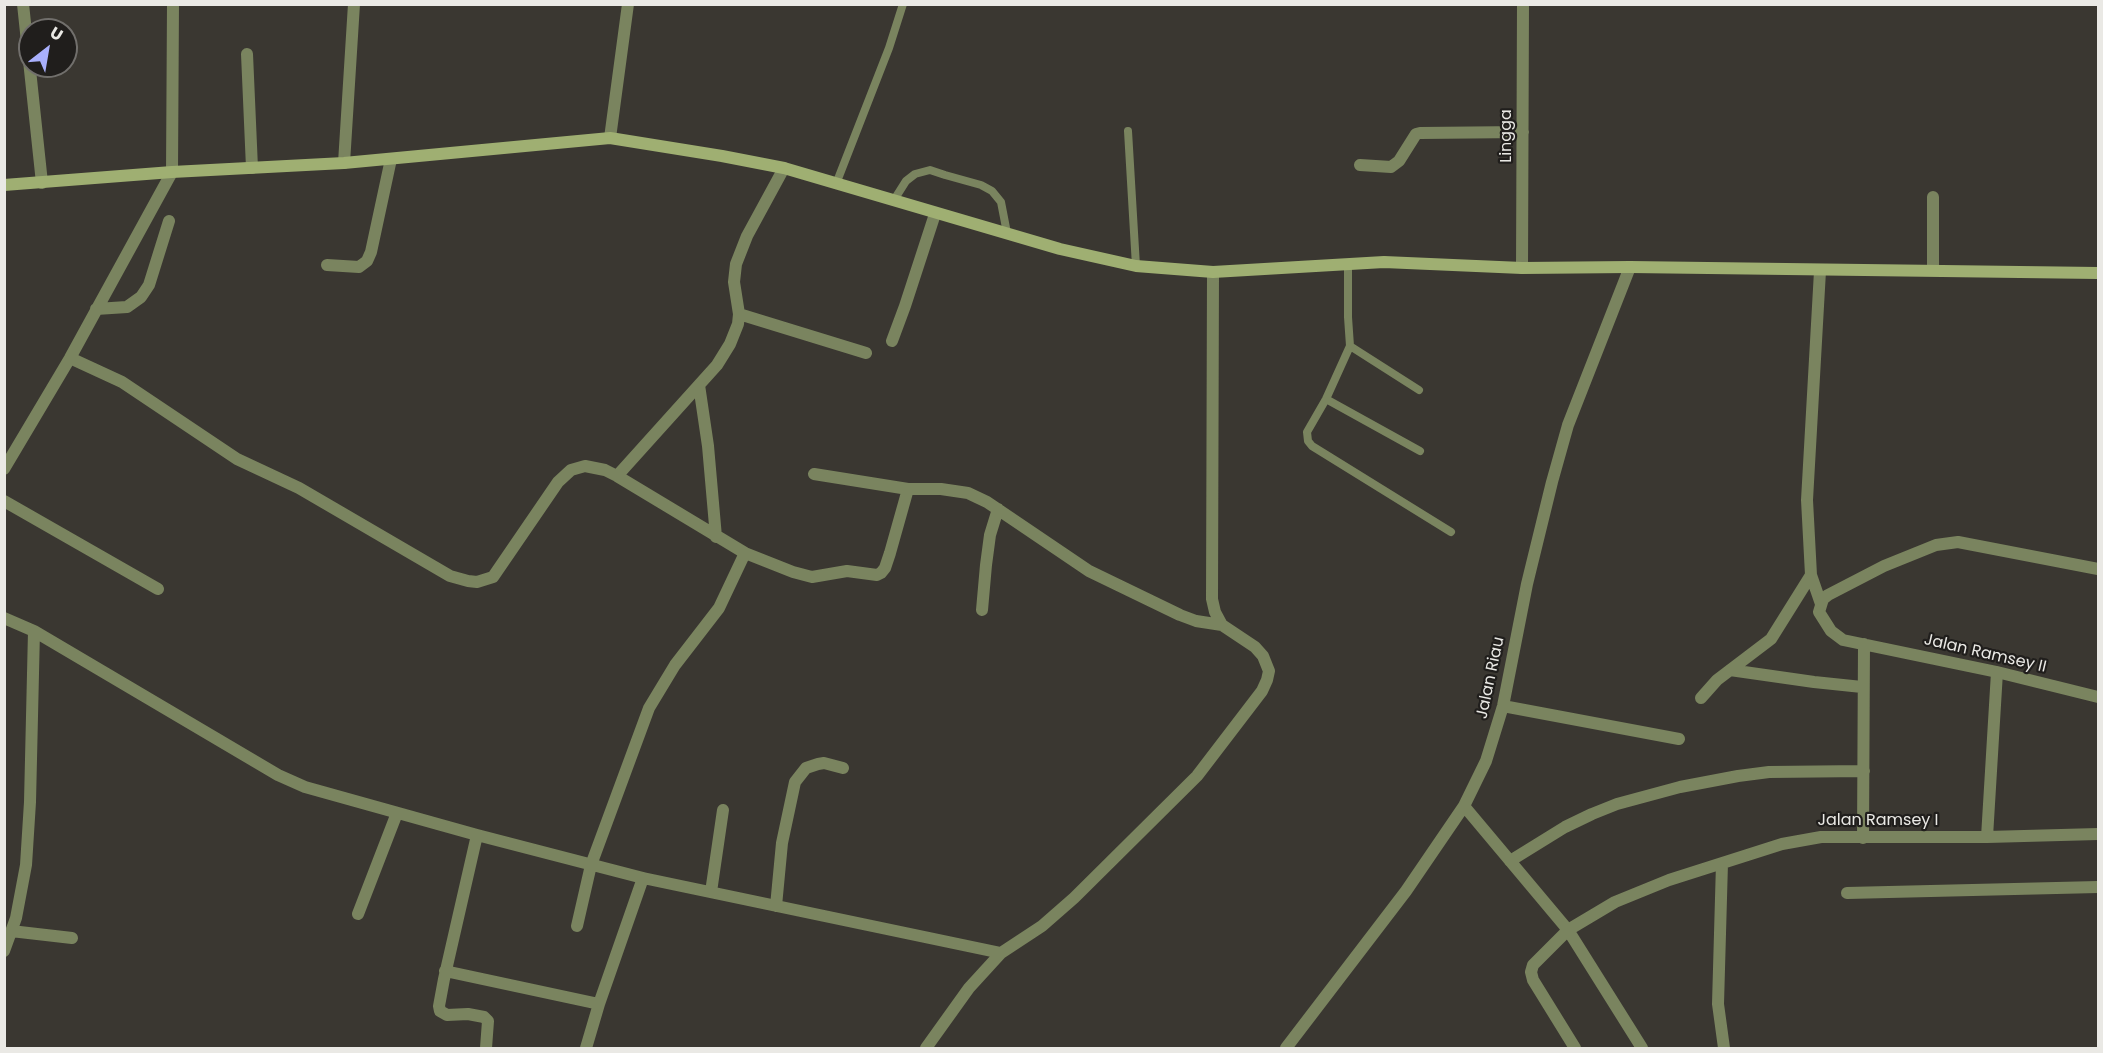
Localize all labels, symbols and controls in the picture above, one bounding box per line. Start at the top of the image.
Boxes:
north arrow [18,18,78,78]
text: U [46,21,67,47]
street label: Lingga [1497,109,1517,163]
street label: Jalan Ramsey II [1922,631,2048,677]
street label: Jalan Riau [1473,635,1509,721]
street label: Jalan Ramsey I [1817,811,1939,831]

